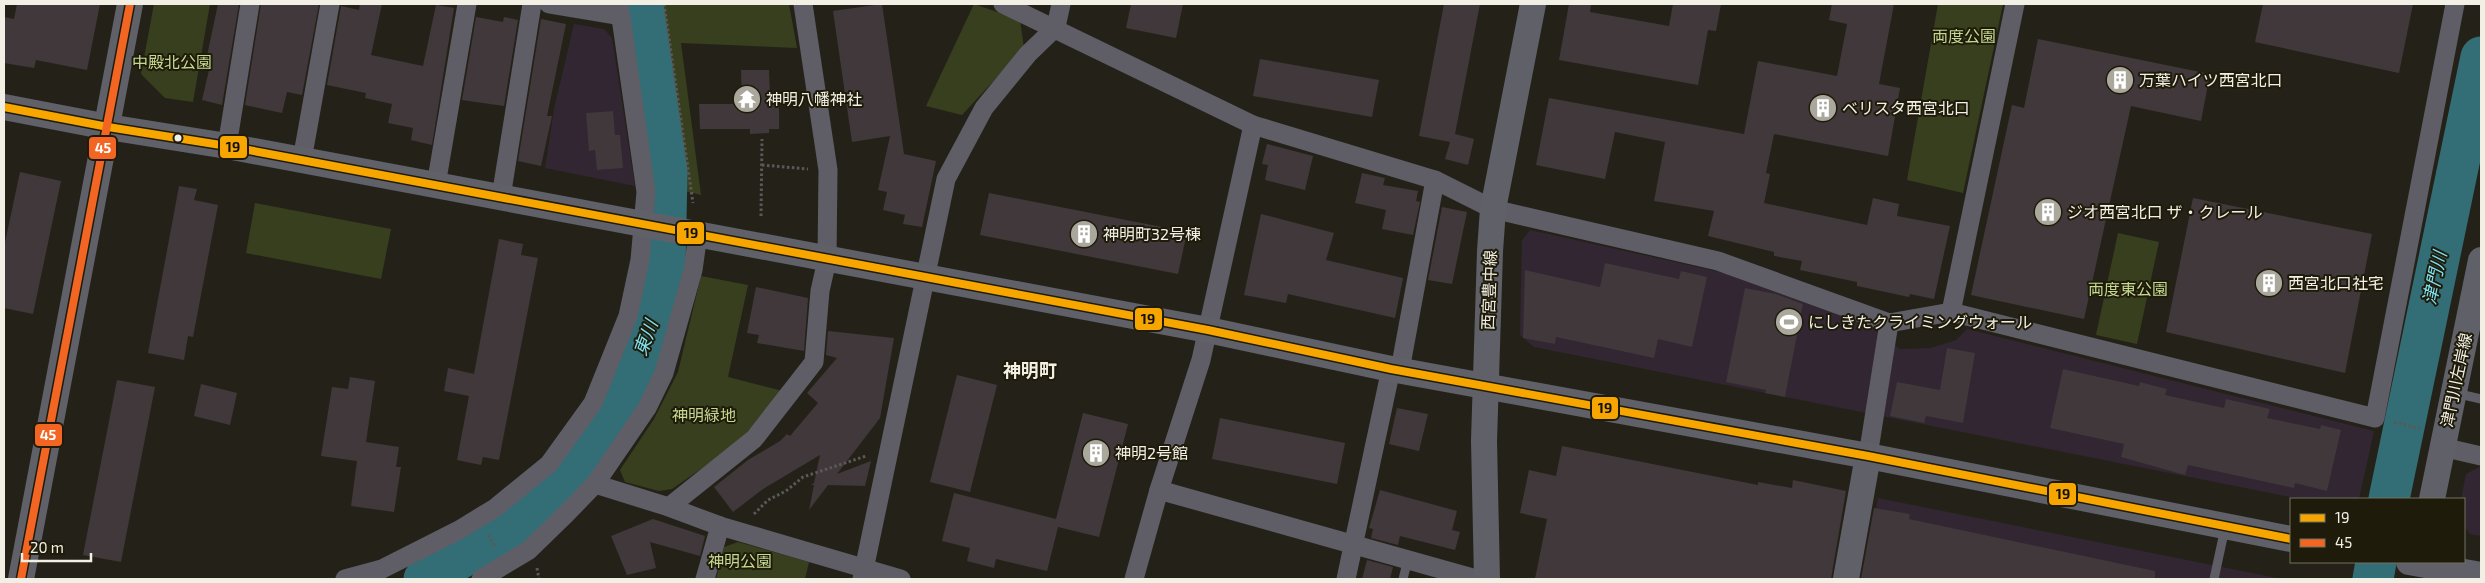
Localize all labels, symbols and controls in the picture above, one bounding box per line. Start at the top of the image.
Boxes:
park label: 両度公園 [1932,26,1996,45]
park label: 中殿北公園 [132,52,212,71]
building icon: 万葉ハイツ西宮北口 [2105,65,2135,95]
place label: 万葉ハイツ西宮北口 [2139,70,2283,89]
temple icon: 神明八幡神社 [732,84,762,114]
place label: 神明八幡神社 [766,89,862,108]
building icon: ベリスタ西宮北口 [1808,93,1838,123]
place label: ベリスタ西宮北口 [1842,98,1970,117]
unlabelled marker [173,133,183,143]
line badge: 19 [219,135,248,159]
line badge: 45 [88,136,117,160]
text: 19 [226,138,240,155]
text: 45 [95,139,112,156]
building icon: ジオ西宮北口 ザ・クレール [2033,197,2063,227]
place label: ジオ西宮北口 ザ・クレール [2067,202,2263,221]
building icon: 神明町32号棟 [1069,219,1099,249]
line badge: 19 [676,221,705,245]
text: 19 [684,224,698,241]
place label: 神明町32号棟 [1103,224,1201,243]
water label: 津門川 [2418,247,2451,306]
street label: 西宮豊中線 [1478,250,1499,330]
building icon: 西宮北口社宅 [2254,268,2284,298]
place label: 西宮北口社宅 [2288,273,2384,292]
park label: 両度東公園 [2088,279,2168,298]
line badge: 19 [1134,307,1163,331]
sports icon: にしきたクライミングウォール [1774,307,1804,337]
text: 19 [1141,310,1155,327]
place label: にしきたクライミングウォール [1808,312,2032,331]
water label: 東川 [629,315,662,358]
street label: 津門川左岸線 [2436,331,2475,429]
district label: 神明町 [1003,359,1057,381]
line badge: 19 [1591,396,1619,420]
text: 19 [1598,399,1612,416]
park label: 神明緑地 [672,405,736,424]
line badge: 45 [34,423,63,447]
text: 45 [40,426,57,443]
building icon: 神明2号館 [1081,438,1111,468]
place label: 神明2号館 [1115,443,1188,462]
line badge: 19 [2048,482,2077,506]
text: 19 [2056,485,2070,502]
legend [2290,498,2465,563]
text: 19 [2335,508,2350,526]
scale bar [22,530,91,562]
text: 45 [2335,533,2352,551]
text: 20 m [30,538,64,556]
park label: 神明公園 [708,551,772,570]

